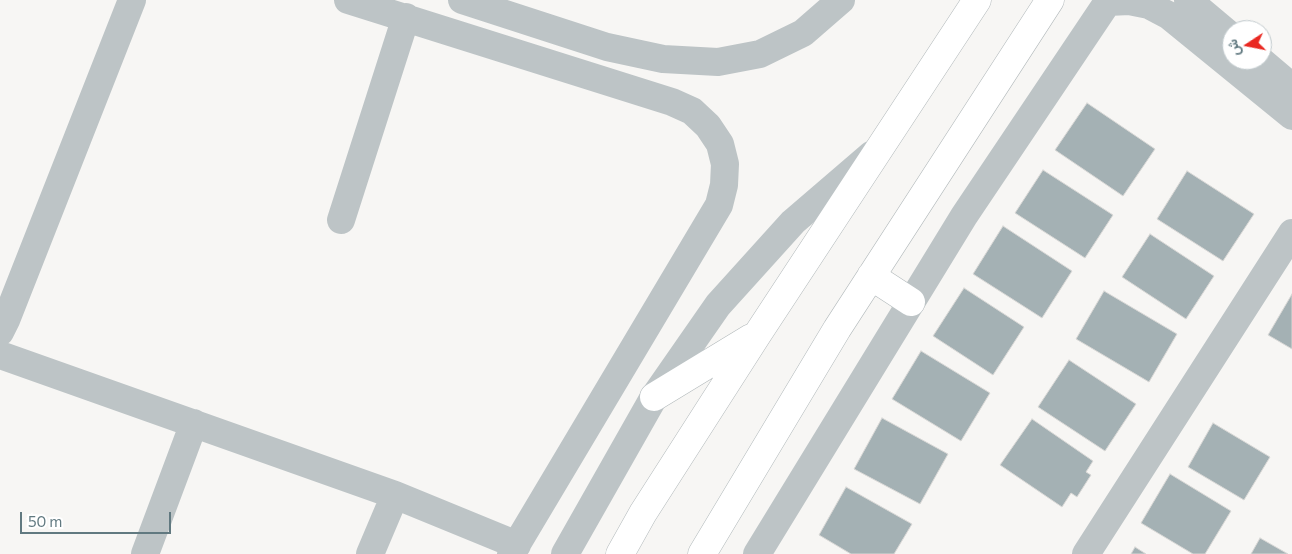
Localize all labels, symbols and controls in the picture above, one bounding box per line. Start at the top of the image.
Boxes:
north arrow [1222,20,1272,70]
text: ش [1223,38,1243,58]
scale bar [22,502,174,534]
text: 50 m [28,512,62,530]

